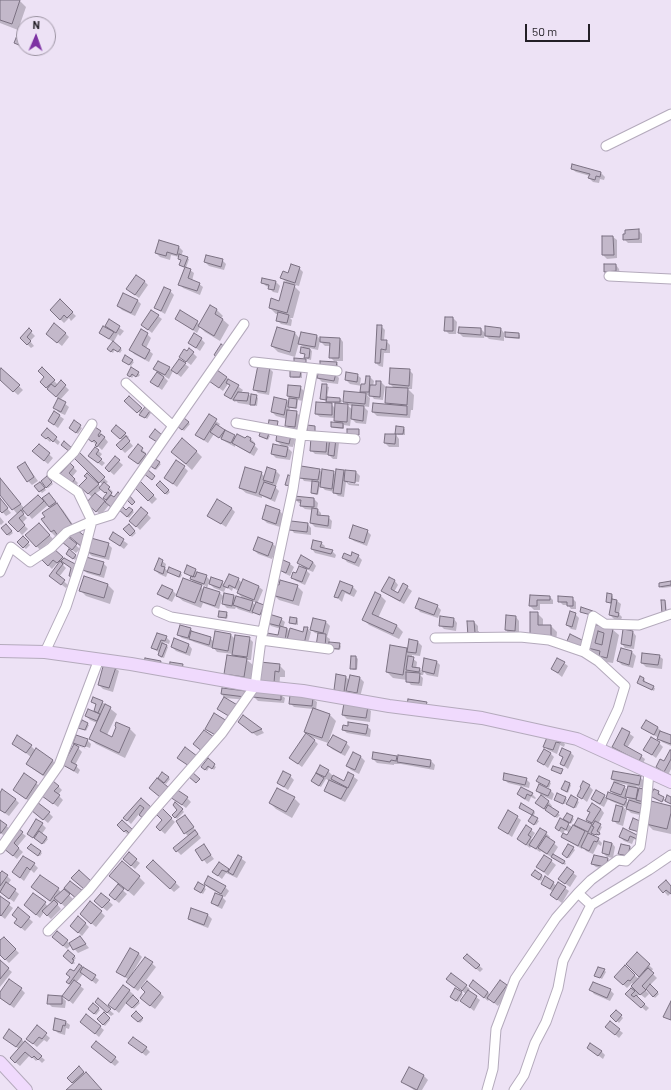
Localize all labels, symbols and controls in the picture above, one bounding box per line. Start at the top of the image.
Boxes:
north arrow [16,16,56,56]
scale bar [527,16,592,42]
text: N [33,18,40,31]
text: 50 m [532,24,557,38]

